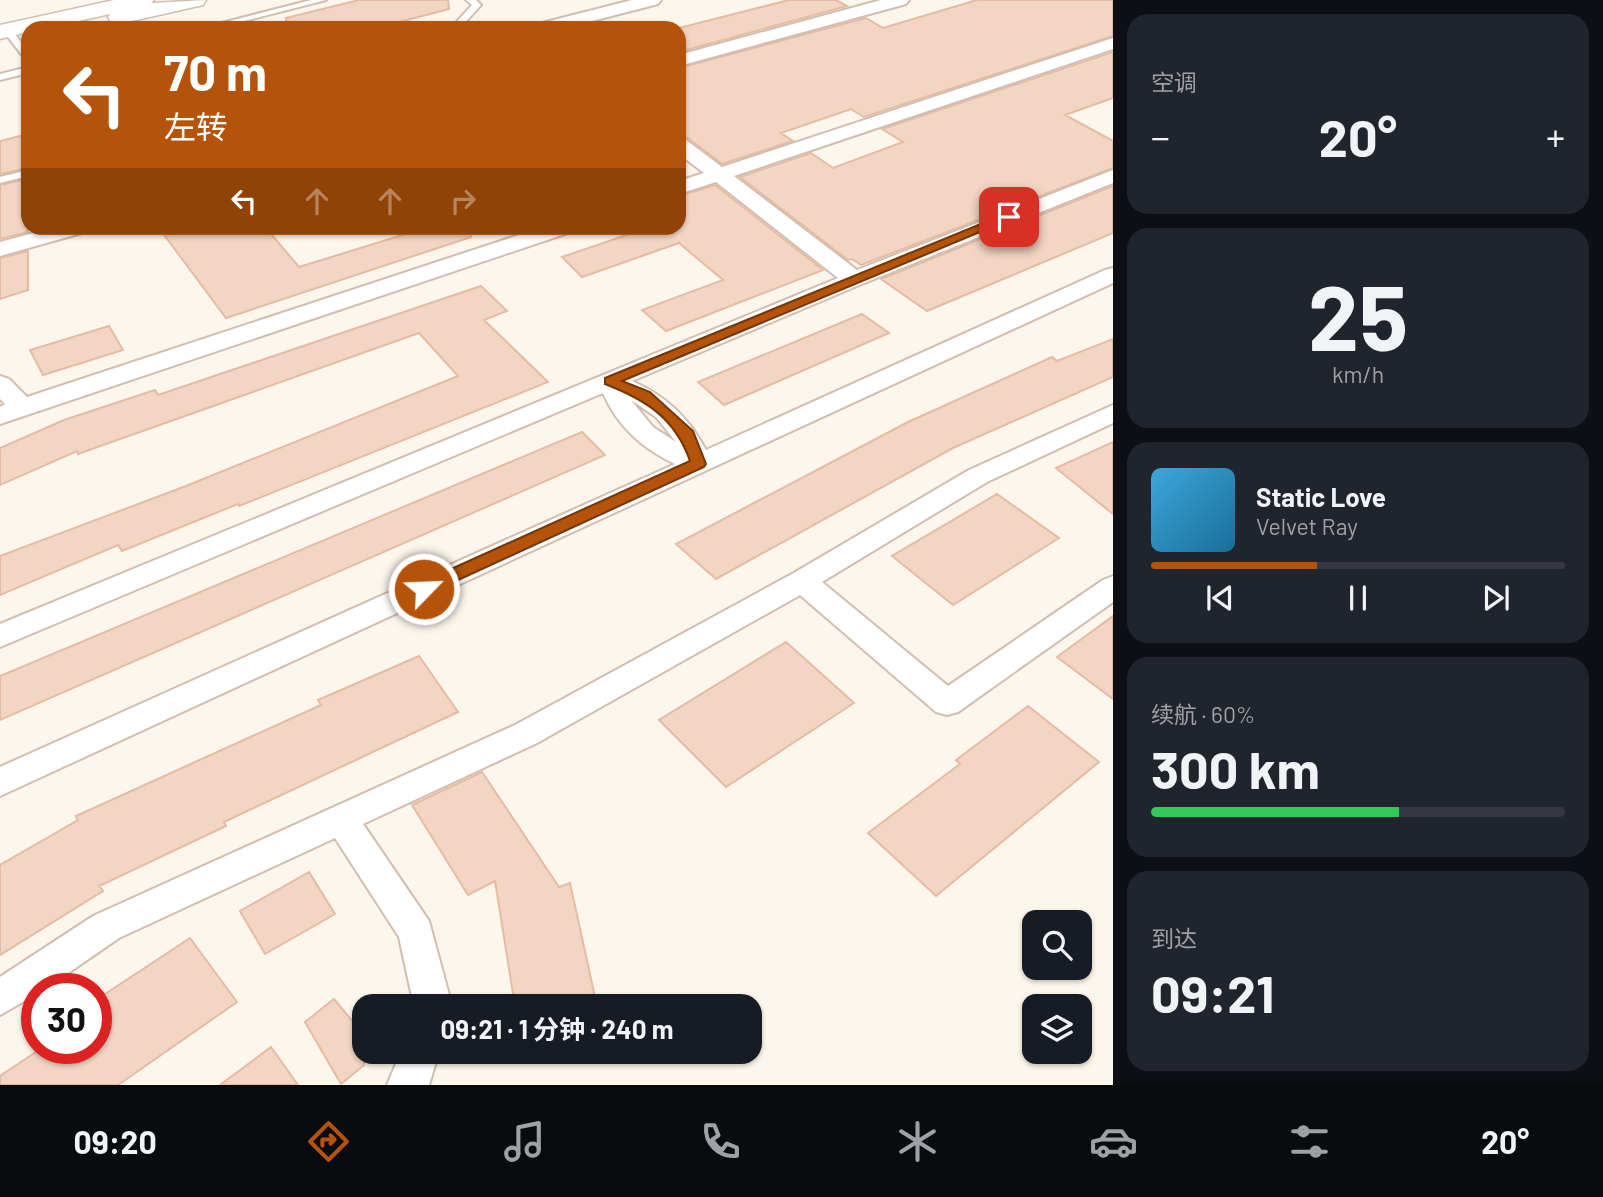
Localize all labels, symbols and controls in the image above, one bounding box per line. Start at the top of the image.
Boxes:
text: 70 m [164,42,267,101]
icon: left [49,49,140,140]
text: 空调 [1151,68,1197,96]
text: 20° [1319,105,1397,167]
text: 左转 [164,107,228,145]
text: − [1151,113,1170,159]
text: + [1546,113,1565,159]
icon: left [225,182,263,220]
icon: ahead [298,182,336,220]
icon: ahead [371,182,409,220]
icon: right [444,182,482,220]
pin [979,187,1039,247]
icon: arrive [990,198,1028,236]
text: 25 [1308,260,1408,369]
text: km/h [1332,360,1384,388]
text: Static Love [1256,481,1386,512]
text: Velvet Ray [1256,512,1358,540]
position arrow [387,552,461,626]
icon: previous [1201,579,1239,617]
icon: pause [1339,579,1377,617]
icon: next [1477,579,1515,617]
text: 续航 · 60% [1151,700,1255,728]
text: 300 km [1151,737,1320,799]
map controls [1022,910,1092,1064]
button: search [1022,910,1092,980]
text: 到达 [1151,924,1197,952]
text: 09:21 [1151,961,1274,1023]
speed limit sign: 30 [21,973,112,1064]
button: layers [1022,994,1092,1064]
text: 09:21 · 1 分钟 · 240 m [440,1013,674,1044]
icon: directions [304,1117,353,1166]
icon: music [500,1117,549,1166]
icon: phone [696,1117,745,1166]
icon: climate [893,1117,942,1166]
icon: car [1089,1117,1138,1166]
icon: filters [1285,1117,1334,1166]
text: 09:20 [74,1122,157,1160]
text: 20° [1481,1122,1529,1160]

